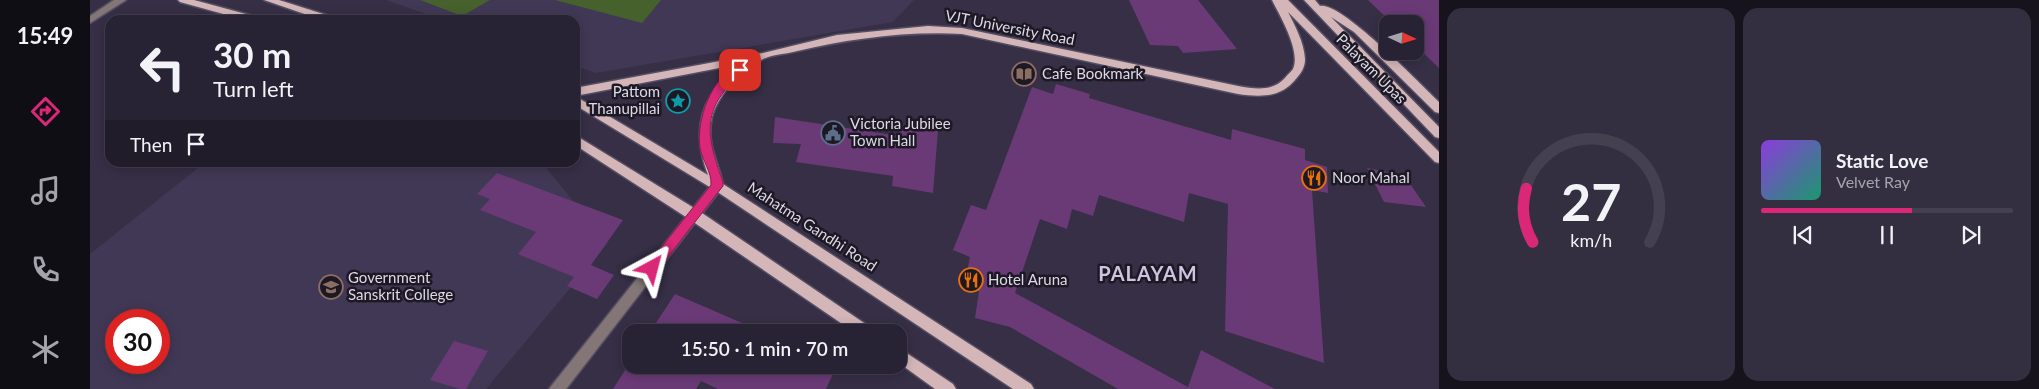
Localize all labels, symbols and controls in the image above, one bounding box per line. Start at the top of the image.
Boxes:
street label: VJT University Road [944,6,1076,48]
north arrow [1379,15,1424,60]
map controls [1379,15,1424,60]
text: 15:49 [17,22,73,49]
street label: Palayam Upas [1333,30,1410,107]
text: 30 m [213,33,291,75]
icon: left [130,35,195,100]
pin [719,49,761,91]
icon: arrive [726,56,754,84]
library icon: Cafe Bookmark [1011,61,1037,87]
place label: Cafe Bookmark [1042,64,1144,82]
text: Turn left [213,75,294,102]
place label: Pattom Thanupillai [589,82,660,117]
place icon: Pattom Thanupillai [665,88,691,114]
icon: directions [28,94,63,129]
place label: Victoria Jubilee Town Hall [850,114,951,149]
public building icon: Victoria Jubilee Town Hall [820,120,846,146]
icon: arrive [182,130,210,158]
text: Then [130,133,172,156]
text: Static Love [1836,149,1928,172]
restaurant icon: Noor Mahal [1301,165,1327,191]
place label: Noor Mahal [1332,168,1410,186]
text: 27 [1561,170,1621,232]
text: Velvet Ray [1836,172,1910,191]
icon: music [28,173,63,208]
street label: Mahatma Gandhi Road [745,178,880,275]
icon: previous [1789,221,1817,249]
icon: pause [1873,221,1901,249]
icon: next [1957,221,1985,249]
text: km/h [1570,229,1612,251]
position arrow [625,241,677,293]
icon: phone [28,252,63,287]
district label: PALAYAM [1098,261,1198,285]
restaurant icon: Hotel Aruna [958,267,984,293]
place label: Government Sanskrit College [348,268,453,303]
place label: Hotel Aruna [988,270,1068,288]
school or university icon: Government Sanskrit College [318,274,344,300]
speed limit sign: 30 [105,309,170,374]
icon: climate [28,332,63,367]
text: 15:50 · 1 min · 70 m [681,337,848,360]

